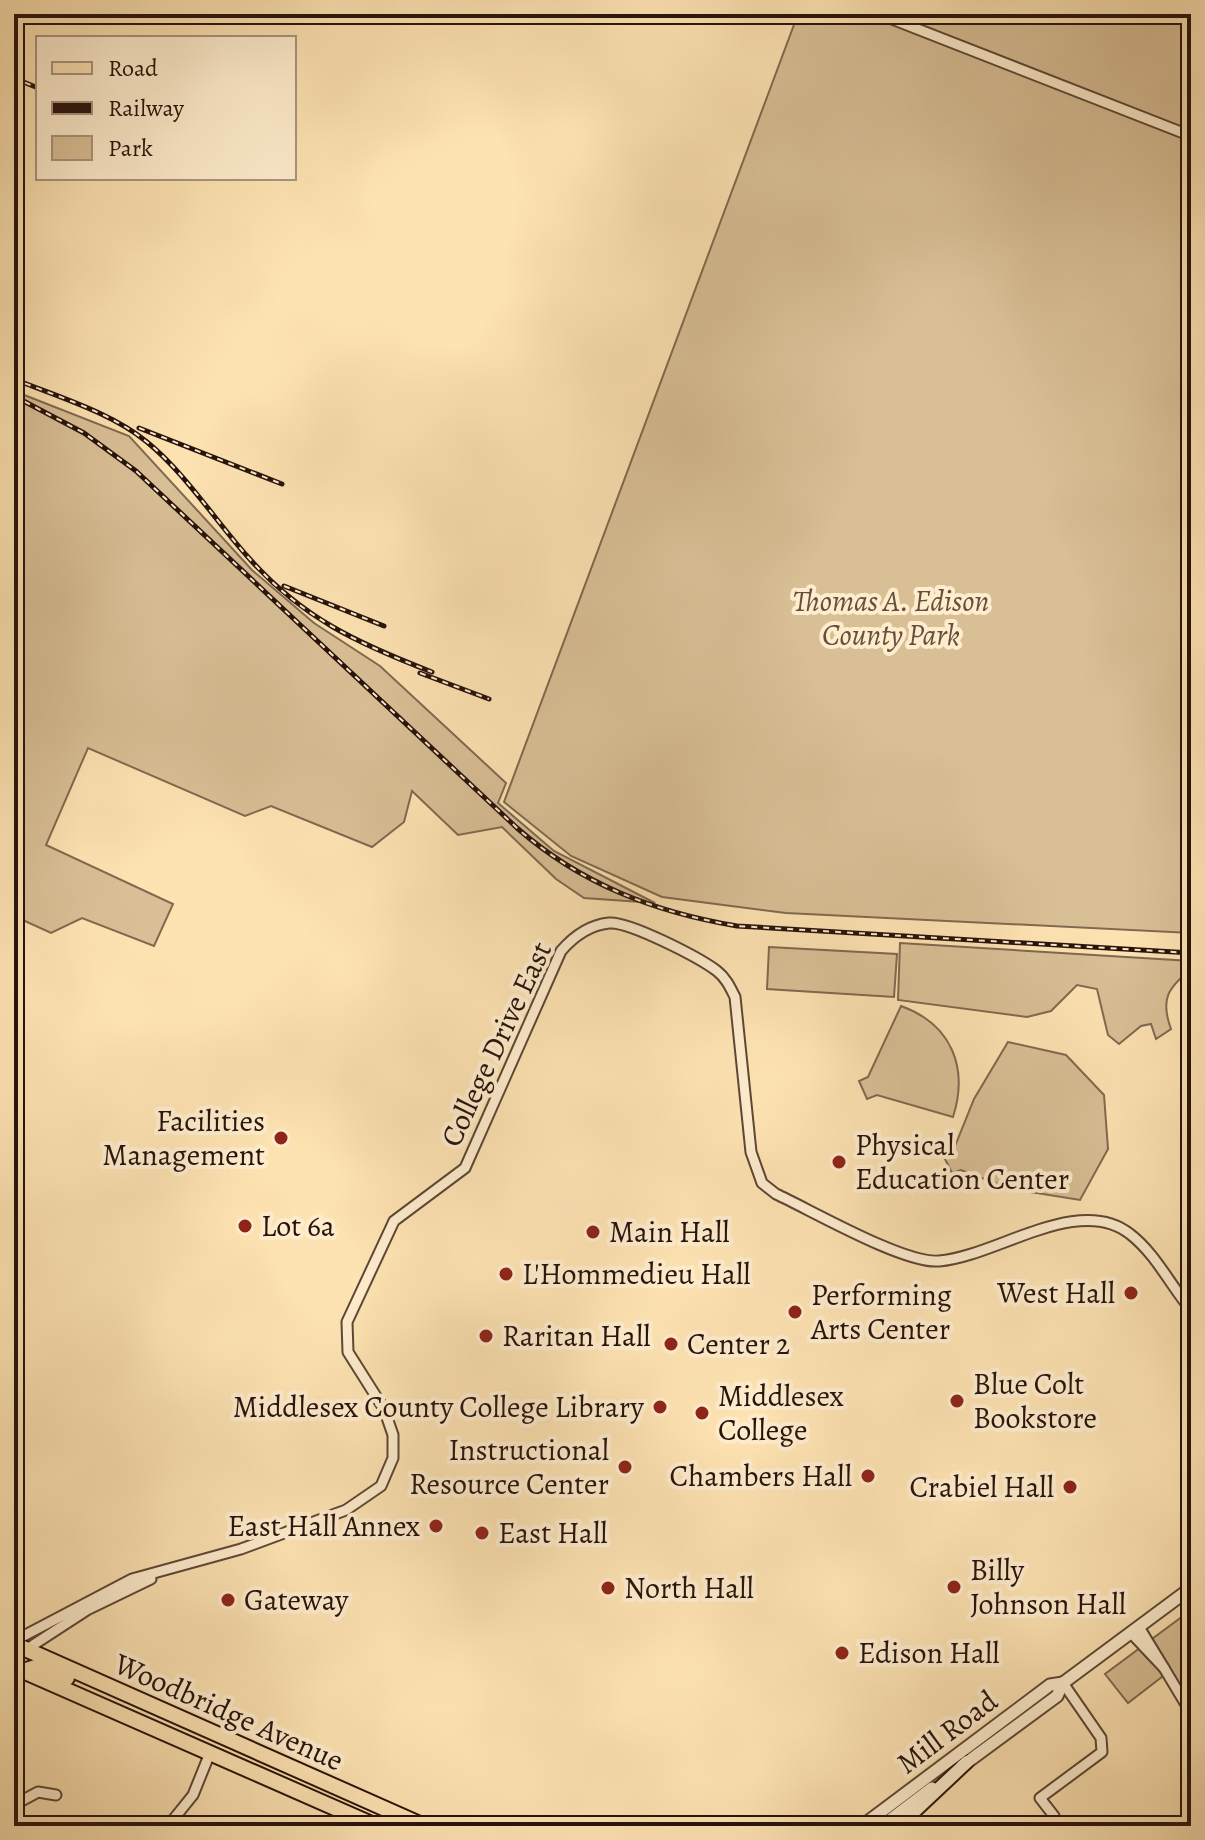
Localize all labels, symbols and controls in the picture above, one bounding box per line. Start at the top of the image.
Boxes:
legend [36,36,296,180]
text: Road [108,52,158,84]
text: Railway [108,92,184,124]
text: Park [108,132,153,164]
park label: Thomas A. Edison County Park [793,581,989,655]
street label: College Drive East [431,935,561,1153]
place label: Facilities Management [102,1101,265,1175]
place label: Physical Education Center [855,1125,1069,1199]
marker: Facilities Management [272,1129,290,1147]
marker: Physical Education Center [830,1153,848,1171]
place label: Lot 6a [261,1206,335,1246]
place label: Main Hall [609,1212,730,1252]
marker: Lot 6a [236,1217,254,1235]
marker: Main Hall [584,1223,602,1241]
place label: L'Hommedieu Hall [522,1254,751,1294]
marker: L'Hommedieu Hall [497,1265,515,1283]
place label: West Hall [996,1273,1115,1313]
place label: Performing Arts Center [810,1275,952,1349]
marker: West Hall [1122,1284,1140,1302]
marker: Performing Arts Center [786,1303,804,1321]
place label: Raritan Hall [502,1316,651,1356]
place label: Center 2 [687,1324,790,1364]
marker: Raritan Hall [477,1327,495,1345]
marker: Center 2 [662,1335,680,1353]
place label: Blue Colt Bookstore [973,1364,1097,1438]
place label: Middlesex College [718,1376,844,1450]
place label: Middlesex County College Library [233,1387,645,1427]
marker: Blue Colt Bookstore [948,1392,966,1410]
marker: Middlesex County College Library [651,1398,669,1416]
marker: Middlesex College [693,1404,711,1422]
place label: Instructional Resource Center [409,1430,609,1504]
place label: Chambers Hall [669,1456,852,1496]
marker: Instructional Resource Center [616,1458,634,1476]
marker: Chambers Hall [859,1467,877,1485]
place label: Crabiel Hall [910,1467,1054,1507]
marker: Crabiel Hall [1061,1478,1079,1496]
place label: East Hall Annex [228,1506,420,1546]
place label: East Hall [498,1513,608,1553]
marker: East Hall Annex [427,1517,445,1535]
marker: East Hall [473,1524,491,1542]
place label: Billy Johnson Hall [970,1550,1126,1624]
place label: North Hall [624,1568,754,1608]
marker: Billy Johnson Hall [945,1578,963,1596]
marker: North Hall [599,1579,617,1597]
place label: Gateway [244,1580,349,1620]
marker: Gateway [219,1591,237,1609]
place label: Edison Hall [858,1633,1000,1673]
street label: Woodbridge Avenue [107,1643,350,1780]
marker: Edison Hall [833,1644,851,1662]
street label: Mill Road [888,1680,1006,1783]

